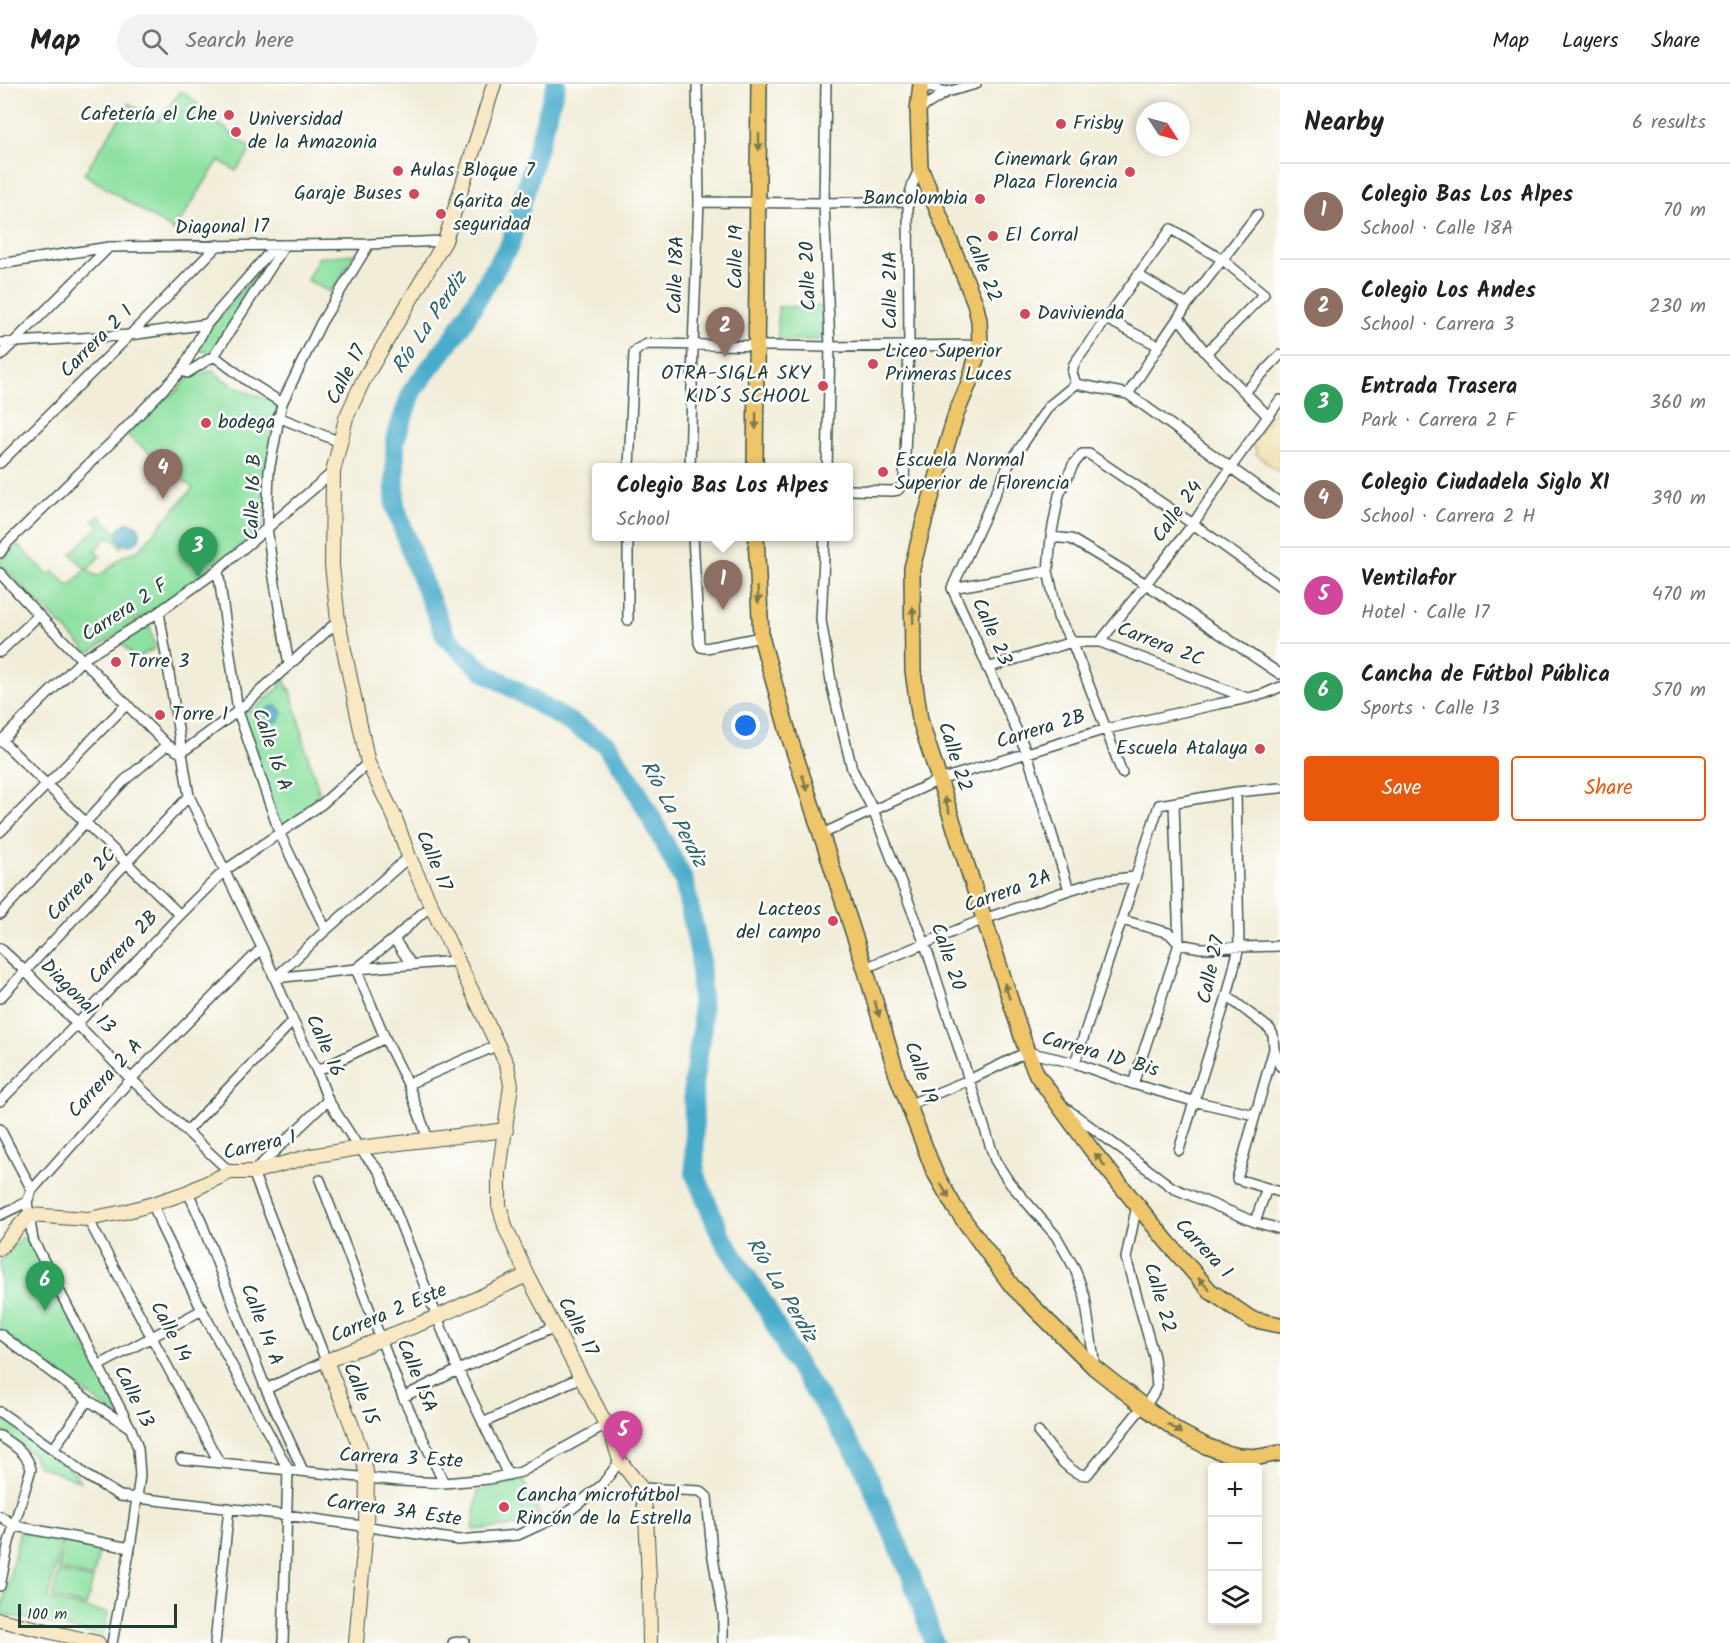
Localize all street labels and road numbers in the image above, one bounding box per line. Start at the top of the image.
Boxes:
street label: Diagonal 17 [175,211,270,245]
street label: Calle 19 [720,224,754,289]
street label: Calle 22 [954,229,1010,307]
street label: Calle 18A [660,235,694,315]
street label: Calle 20 [792,241,826,311]
street label: Calle 21A [875,251,907,329]
street label: Carrera 2 I [53,298,141,386]
street label: Calle 17 [318,339,376,411]
street label: Calle 16 B [237,453,271,541]
street label: Calle 24 [1144,474,1212,550]
street label: Carrera 2 F [75,570,176,651]
street label: Calle 23 [962,593,1020,671]
street label: Carrera 2C [1112,614,1208,676]
street label: Carrera 2B [992,701,1090,759]
street label: Calle 16 A [242,704,300,796]
street label: Calle 22 [928,718,980,796]
street label: Calle 17 [406,825,460,897]
street label: Carrera 2C [39,841,125,929]
street label: Carrera 2A [960,861,1056,923]
street label: Carrera 2B [81,903,167,993]
street label: Calle 20 [921,919,973,995]
street label: Calle 27 [1189,932,1235,1007]
street label: Diagonal 13 [32,952,122,1042]
street label: Calle 16 [296,1010,352,1082]
street label: Carrera 1D Bis [1038,1023,1163,1087]
street label: Carrera 2 A [60,1032,152,1126]
street label: Calle 19 [894,1037,946,1109]
street label: Carrera 1 [220,1122,300,1170]
street label: Carrera 1 [1166,1211,1240,1287]
street label: Calle 22 [1134,1259,1184,1337]
street label: Carrera 2 Este [326,1275,452,1353]
street label: Calle 14 A [231,1279,291,1371]
street label: Calle 17 [548,1291,606,1363]
street label: Calle 14 [141,1296,199,1368]
street label: Calle 15A [387,1334,445,1418]
street label: Calle 15 [333,1358,388,1431]
street label: Calle 13 [104,1360,162,1434]
street label: Carrera 3 Este [338,1440,464,1478]
street label: Carrera 3A Este [324,1486,464,1536]

